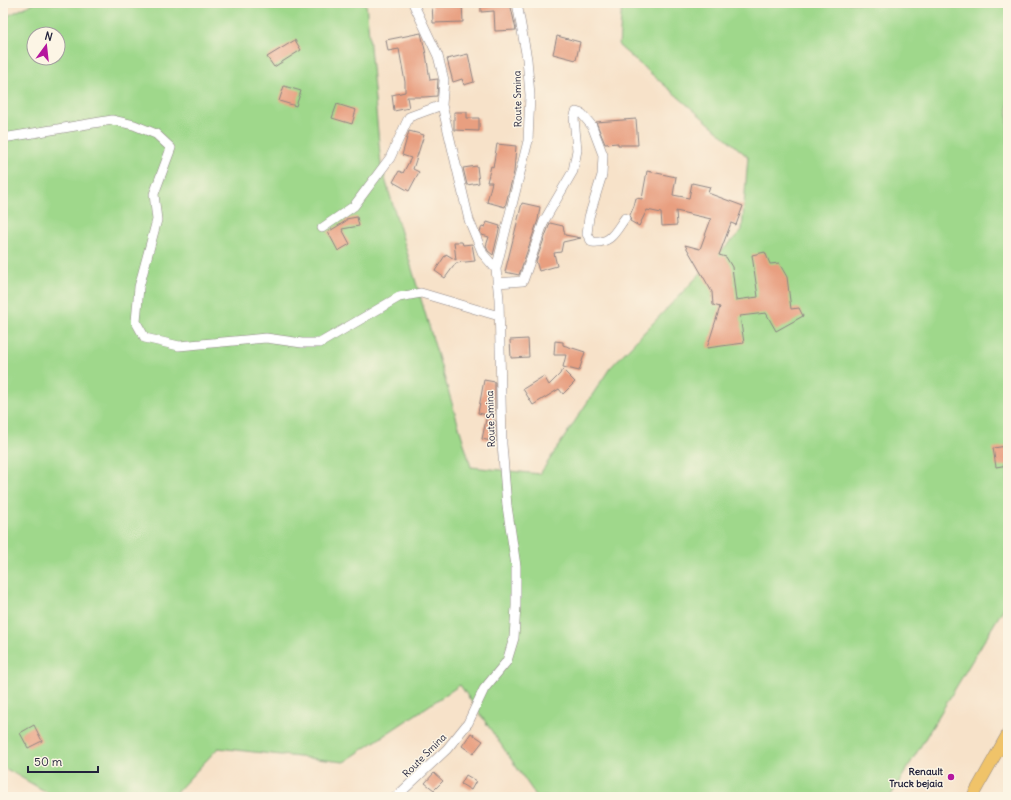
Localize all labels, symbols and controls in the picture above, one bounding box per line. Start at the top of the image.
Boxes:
north arrow [26,26,66,66]
text: N [43,29,54,44]
street label: Route Smina [510,70,524,128]
street label: Route Smina [483,390,498,448]
street label: Route Smina [400,730,449,780]
scale bar [28,748,98,774]
text: 50 m [34,754,63,769]
place label: Renault Truck bejaia [889,765,944,790]
marker: Renault Truck bejaia [946,772,956,782]

